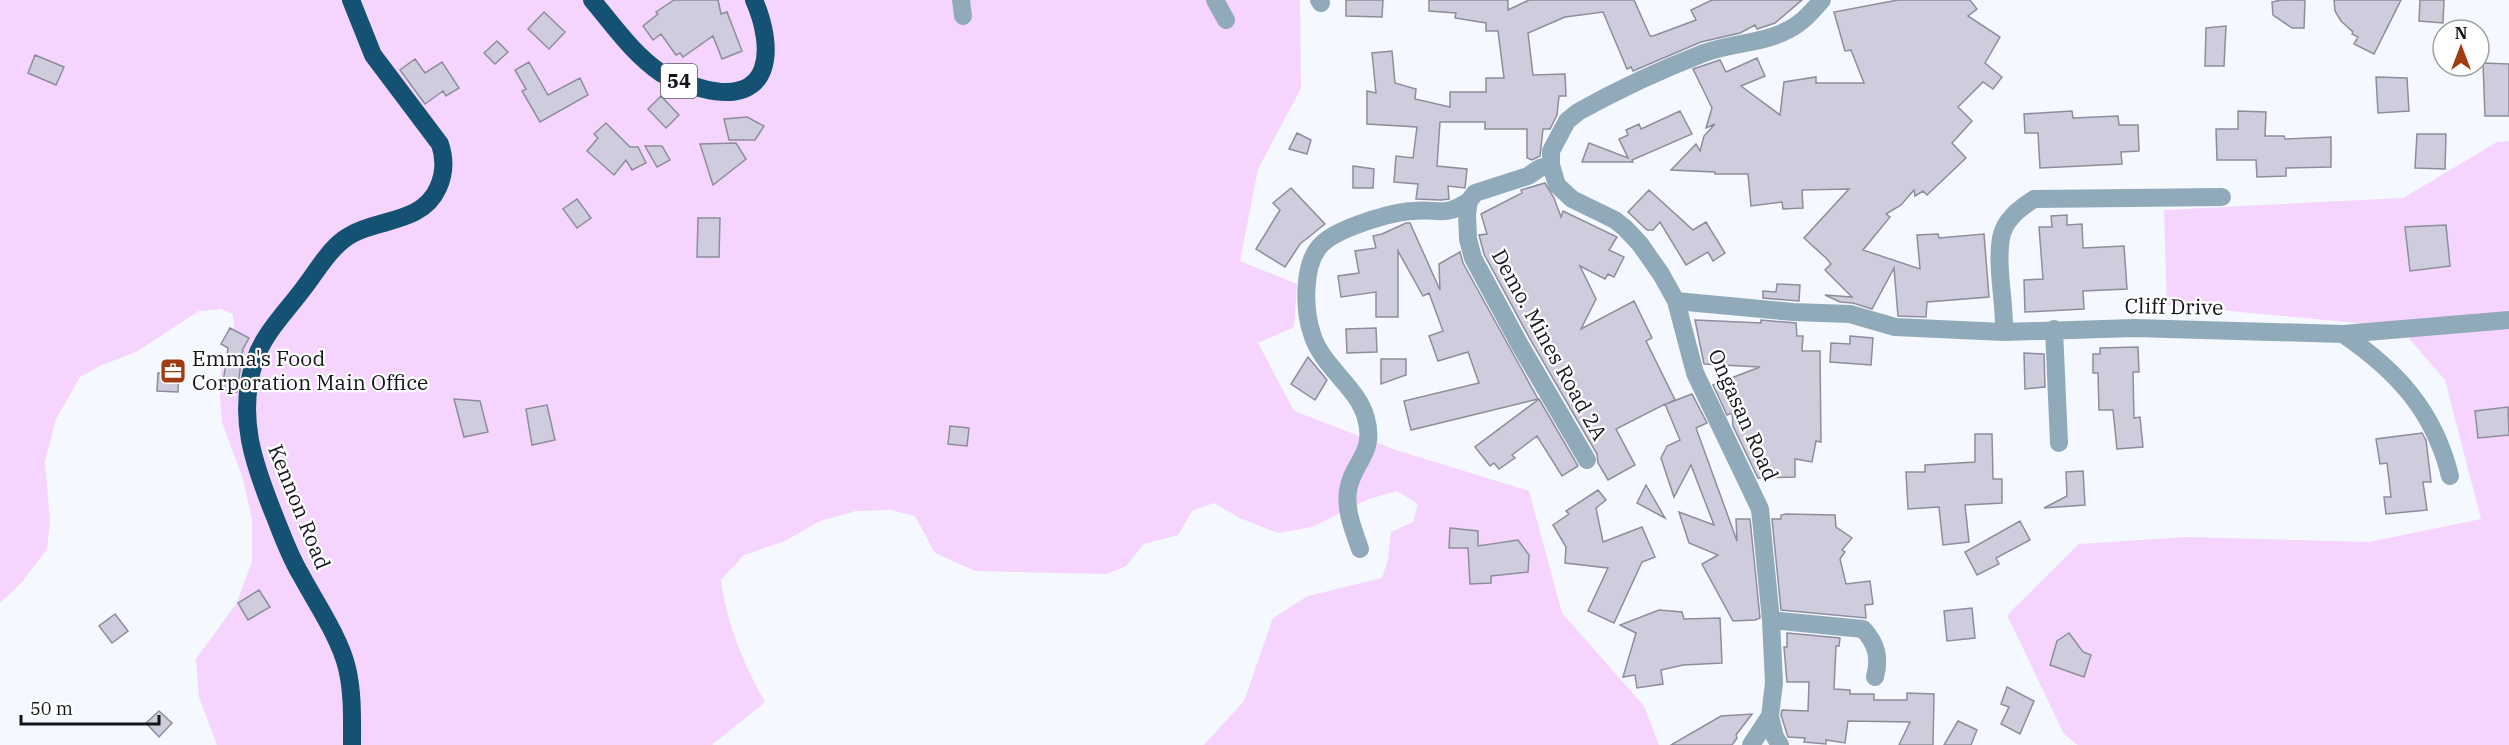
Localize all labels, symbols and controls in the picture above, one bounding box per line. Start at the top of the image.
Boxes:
north arrow [2431,18,2491,78]
text: N [2455,23,2467,43]
road number: 54 [661,64,697,98]
street label: Demo. Mines Road 2A [1486,244,1614,446]
street label: Cliff Drive [2124,291,2224,321]
place label: Emma's Food Corporation Main Office [192,344,428,396]
street label: Ongasan Road [1702,344,1786,485]
office icon: Emma's Food Corporation Main Office [158,356,188,386]
street label: Kennon Road [262,440,338,574]
scale bar [21,688,159,726]
text: 50 m [30,697,73,720]

